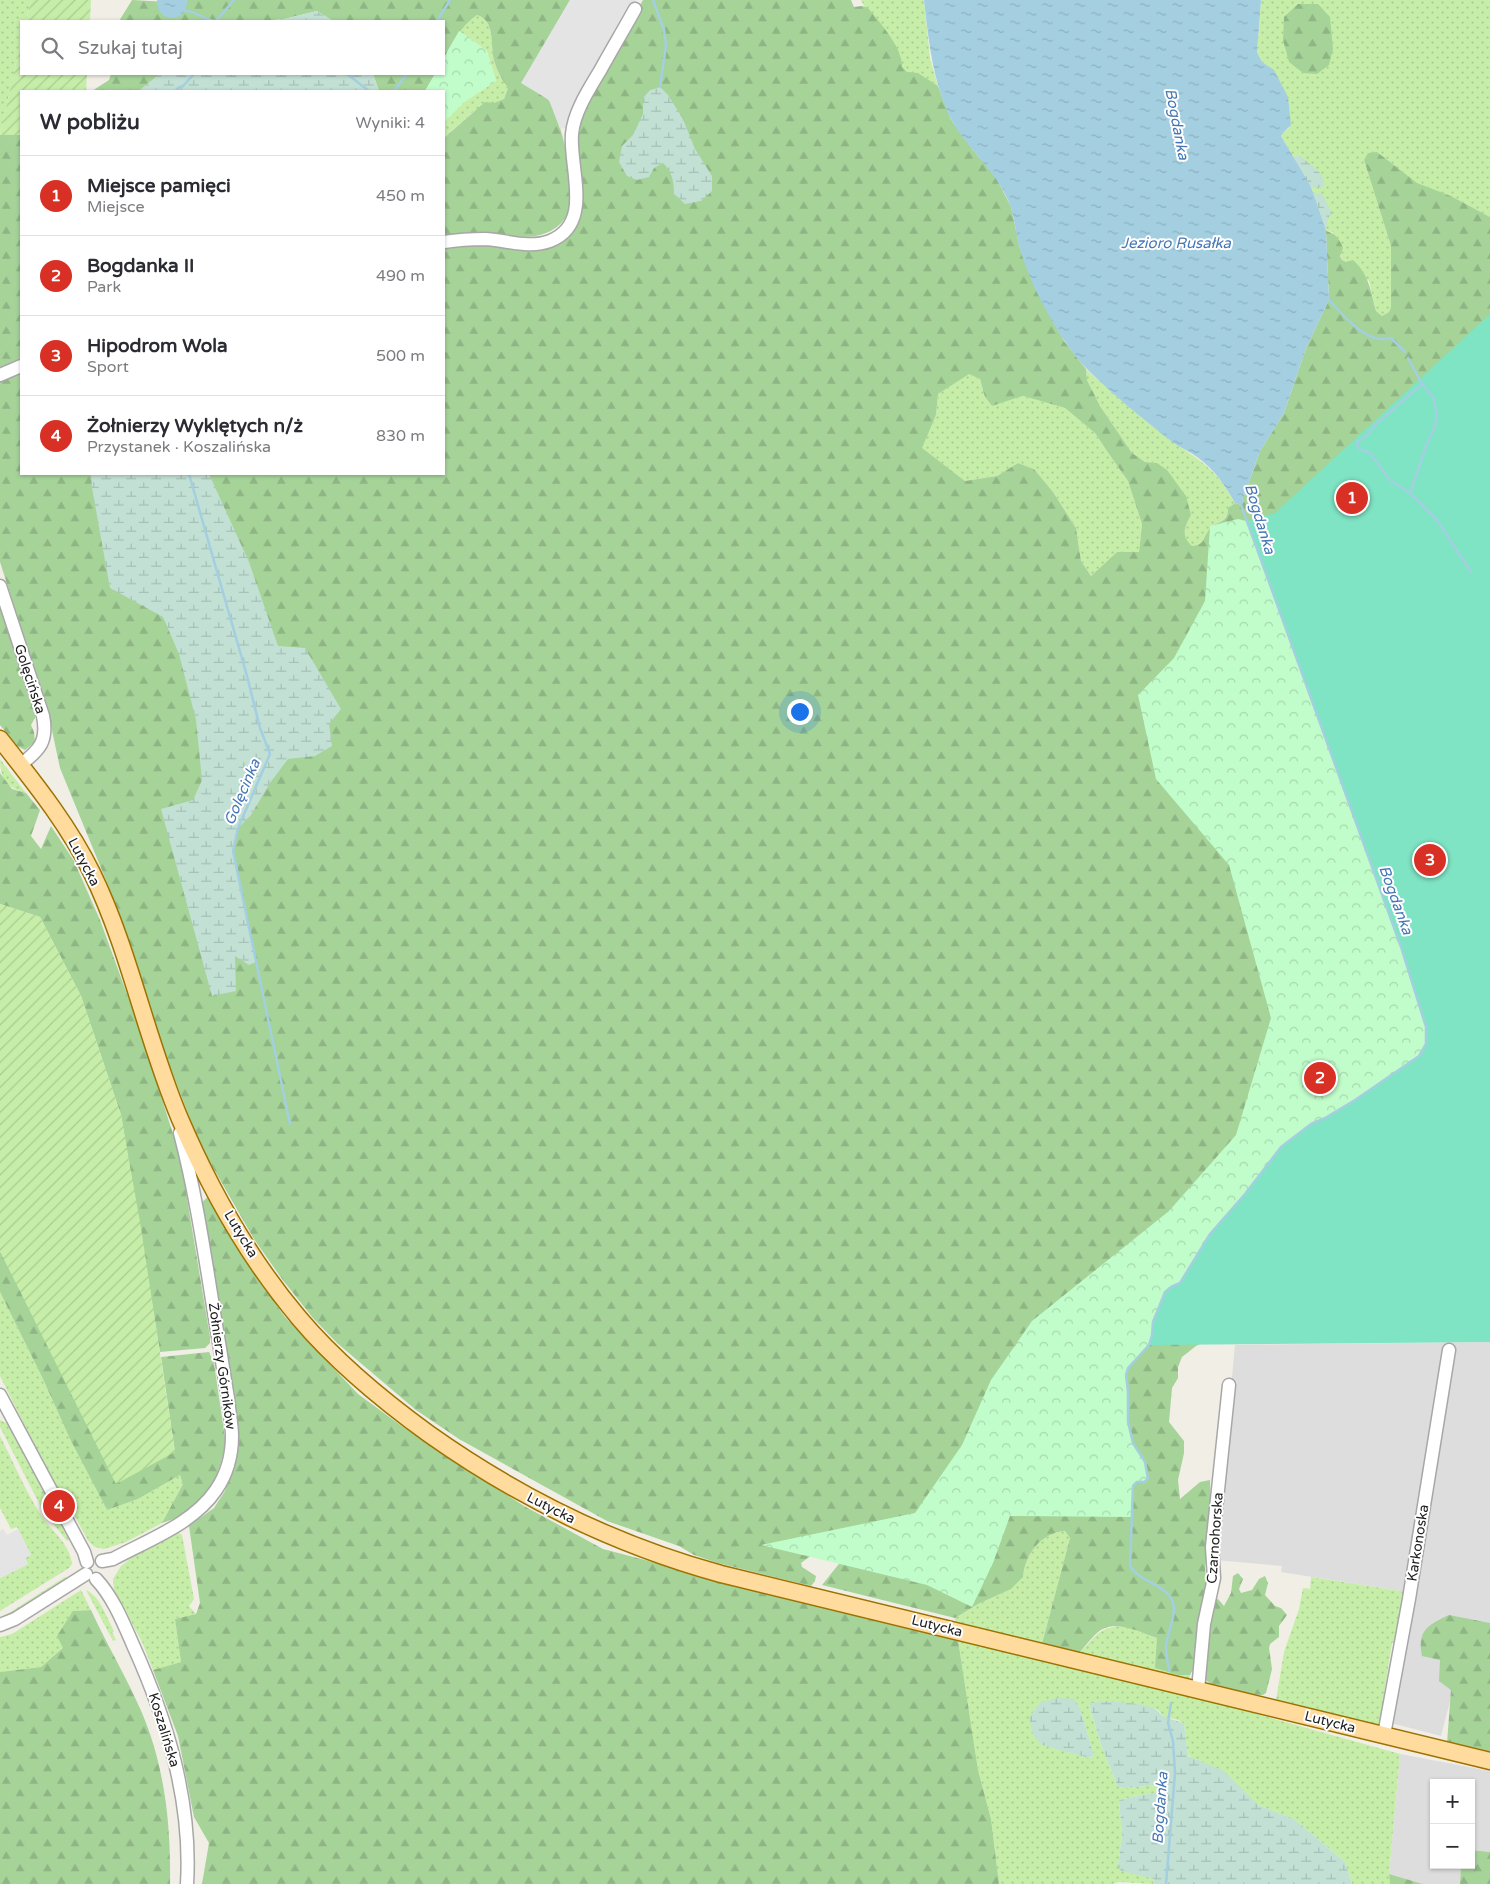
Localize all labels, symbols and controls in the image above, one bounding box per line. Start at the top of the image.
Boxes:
search box [20,20,445,75]
icon: search [38,34,66,62]
text: Szukaj tutaj [78,37,183,59]
water label: Bogdanka [1161,87,1193,162]
text: W pobliżu [40,110,140,135]
text: Wyniki: 4 [356,113,425,133]
text: Miejsce pamięci [87,175,231,197]
text: 1 [51,186,61,206]
text: 450 m [376,186,425,206]
text: Miejsce [87,197,145,217]
water label: Jezioro Rusałka [1121,234,1232,252]
text: Bogdanka II [87,255,194,277]
text: 2 [51,266,61,286]
text: 490 m [376,266,425,286]
text: Park [87,277,121,297]
text: Hipodrom Wola [87,335,228,357]
text: 3 [51,346,61,366]
text: 500 m [376,346,425,366]
text: Sport [87,357,129,377]
text: Żołnierzy Wyklętych n/ż [87,415,303,437]
text: 4 [51,426,61,446]
text: 830 m [376,426,425,446]
text: Przystanek · Koszalińska [87,437,271,457]
pin: 1 [1336,479,1368,517]
water label: Bogdanka [1241,482,1279,557]
street label: Golęcińska [11,642,49,716]
your location [787,699,813,725]
water label: Golęcinka [220,756,264,828]
street label: Lutycka [64,835,104,889]
pin: 3 [1414,841,1446,879]
water label: Bogdanka [1375,863,1417,938]
pin: 2 [1304,1059,1336,1097]
street label: Lutycka [220,1207,262,1261]
street label: Żołnierzy Górników [205,1301,239,1431]
pin: 4 [43,1487,75,1525]
street label: Lutycka [524,1489,578,1527]
street label: Czarnohorska [1203,1492,1227,1584]
street label: Karkonoska [1404,1503,1432,1583]
street label: Lutycka [910,1611,964,1641]
street label: Koszalińska [145,1691,183,1769]
street label: Lutycka [1303,1707,1357,1737]
water label: Bogdanka [1148,1771,1172,1845]
map controls [1430,1779,1475,1869]
button: + [1430,1779,1475,1824]
button: − [1430,1824,1475,1869]

